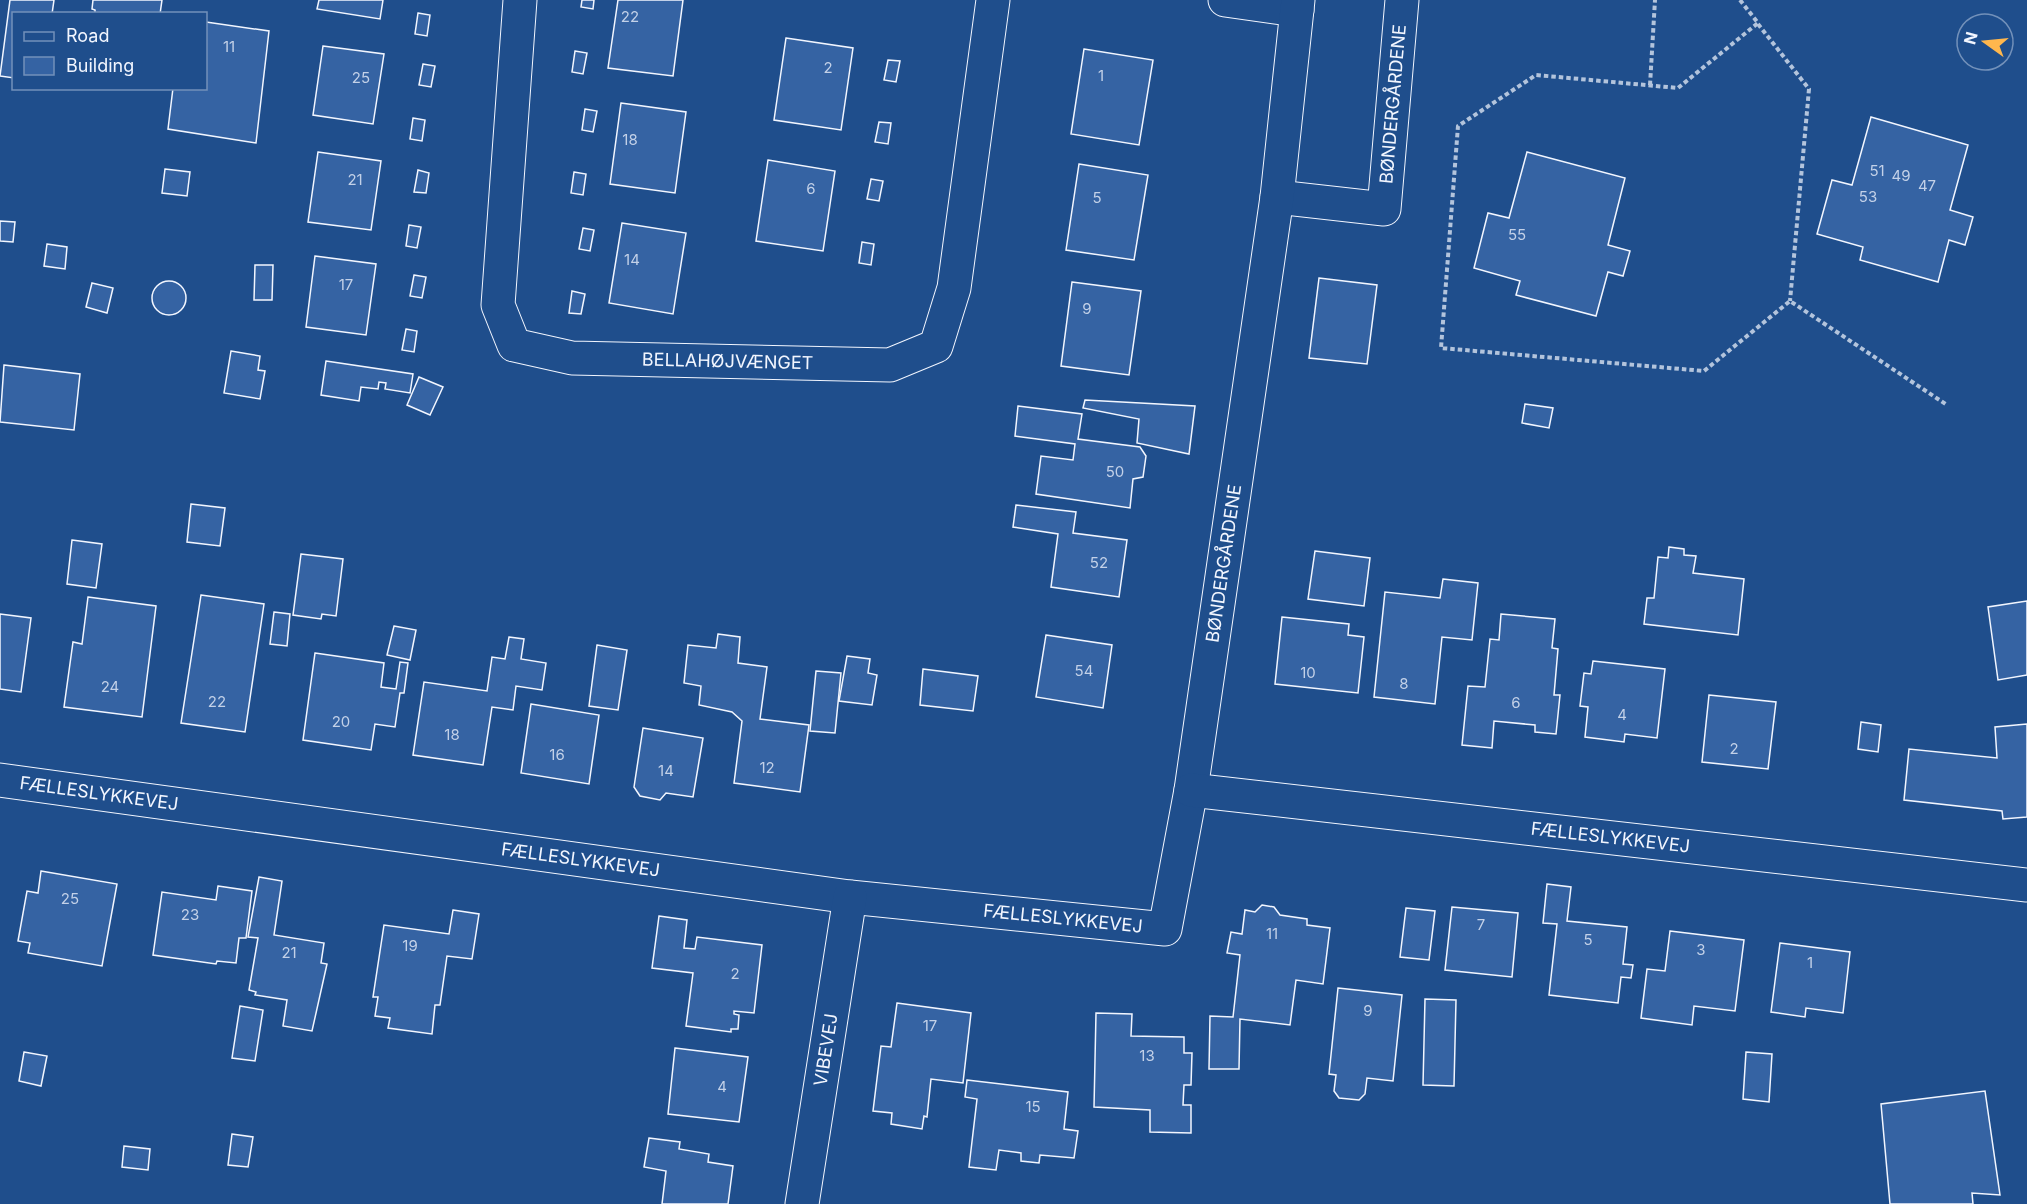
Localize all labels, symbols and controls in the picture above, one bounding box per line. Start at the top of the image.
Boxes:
house number: 22 [621,7,639,26]
legend [12,12,207,90]
north arrow [1955,12,2015,72]
street label: BØNDERGÅRDENE [1375,24,1410,185]
text: Road [66,25,109,46]
text: N [1959,30,1982,47]
house number: 11 [223,37,235,56]
text: Building [66,55,134,76]
house number: 2 [823,58,833,77]
house number: 1 [1098,66,1104,85]
house number: 25 [352,68,370,87]
house number: 18 [622,130,638,149]
house number: 51 [1869,161,1885,180]
house number: 49 [1892,166,1911,185]
house number: 21 [347,170,363,189]
house number: 47 [1918,176,1936,195]
house number: 6 [806,179,816,198]
house number: 53 [1859,187,1877,206]
house number: 5 [1092,188,1102,207]
house number: 55 [1508,225,1526,244]
house number: 14 [624,250,640,269]
house number: 17 [339,275,353,294]
house number: 9 [1082,299,1092,318]
street label: BELLAHØJVÆNGET [642,349,814,373]
house number: 50 [1106,462,1124,481]
street label: BØNDERGÅRDENE [1202,483,1245,644]
house number: 52 [1090,553,1108,572]
house number: 54 [1075,661,1093,680]
house number: 10 [1300,663,1316,682]
house number: 8 [1399,674,1409,693]
house number: 24 [101,677,119,696]
house number: 22 [208,692,226,711]
house number: 6 [1511,693,1521,712]
house number: 4 [1617,705,1627,724]
house number: 20 [332,712,350,731]
house number: 18 [444,725,460,744]
house number: 2 [1729,739,1739,758]
house number: 16 [549,745,565,764]
house number: 12 [759,758,775,777]
house number: 14 [658,761,674,780]
street label: FÆLLESLYKKEVEJ [18,772,180,814]
street label: FÆLLESLYKKEVEJ [1530,818,1691,857]
street label: FÆLLESLYKKEVEJ [500,838,661,881]
house number: 25 [61,889,79,908]
street label: FÆLLESLYKKEVEJ [982,900,1144,937]
house number: 23 [181,905,199,924]
house number: 7 [1477,915,1485,934]
house number: 11 [1266,924,1278,943]
house number: 5 [1583,930,1593,949]
house number: 19 [402,936,418,955]
house number: 3 [1696,940,1706,959]
house number: 21 [281,943,297,962]
house number: 1 [1807,953,1813,972]
house number: 2 [730,964,740,983]
house number: 9 [1363,1001,1373,1020]
street label: VIBEVEJ [810,1012,842,1088]
house number: 17 [923,1016,937,1035]
house number: 13 [1139,1046,1155,1065]
house number: 4 [717,1077,727,1096]
house number: 15 [1025,1097,1041,1116]

